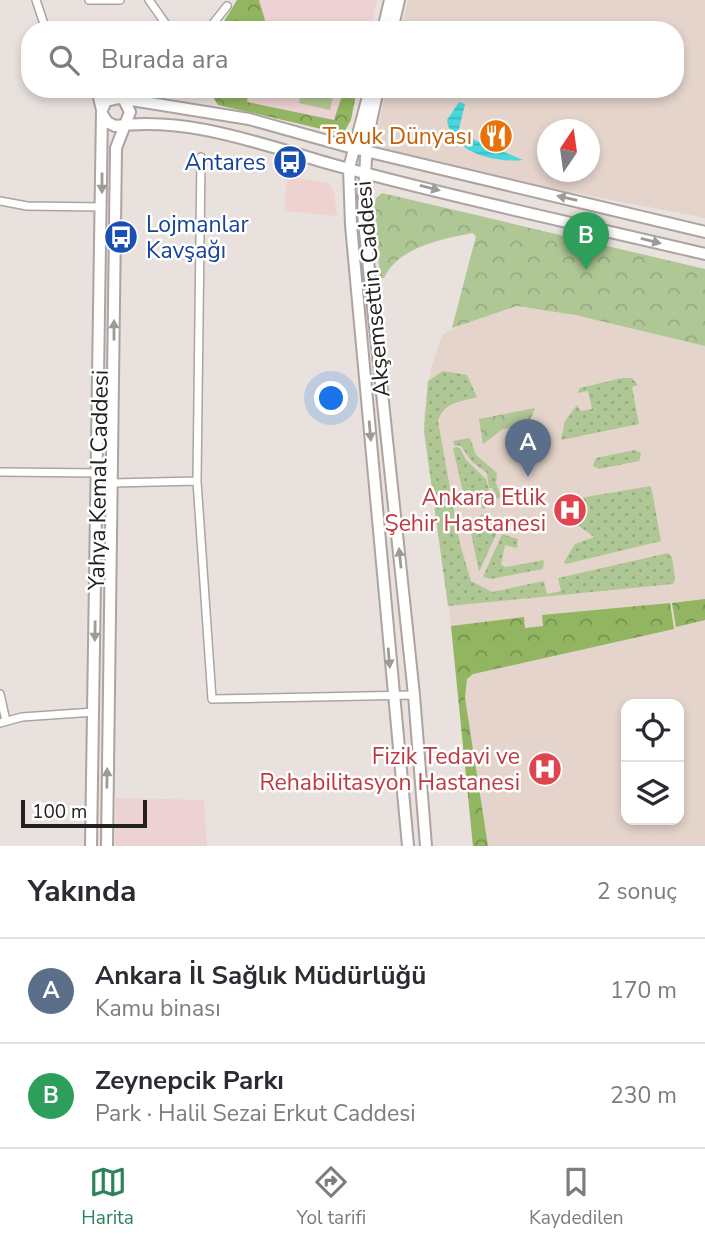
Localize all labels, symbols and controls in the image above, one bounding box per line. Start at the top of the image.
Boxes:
search box [21,21,684,98]
icon: search [45,41,83,79]
text: Burada ara [101,42,228,77]
restaurant icon: Tavuk Dünyası [477,117,515,155]
north arrow [537,119,600,182]
place label: Tavuk Dünyası [323,121,472,152]
bus stop icon: Antares [271,143,309,181]
place label: Antares [185,147,266,178]
one-way arrow [96,172,108,194]
street label: Akşemsettin Caddesi [348,179,397,398]
one-way arrow [419,183,441,194]
one-way arrow [556,193,578,204]
place label: Lojmanlar Kavşağı [146,209,250,266]
pin: B [563,212,609,270]
bus stop icon: Lojmanlar Kavşağı [102,218,140,256]
one-way arrow [641,236,663,247]
one-way arrow [108,319,120,341]
street label: Yahya Kemal Caddesi [81,370,116,592]
your location [314,381,348,415]
pin: A [505,419,551,477]
one-way arrow [365,421,376,443]
place label: Ankara Etlik Şehir Hastanesi [384,482,546,539]
hospital icon: Ankara Etlik Şehir Hastanesi [551,491,589,529]
one-way arrow [394,547,405,569]
one-way arrow [89,620,101,642]
one-way arrow [384,647,395,669]
map controls [621,699,684,825]
button: locate [621,699,684,762]
place label: Fizik Tedavi ve Rehabilitasyon Hastanesi [259,741,520,798]
hospital icon: Fizik Tedavi ve Rehabilitasyon Hastanesi [526,750,564,788]
button: layers [621,762,684,825]
one-way arrow [102,767,113,789]
scale bar [21,797,147,829]
text: 100 m [32,799,87,825]
text: Yakında [28,871,136,912]
text: 2 sonuç [597,876,677,907]
text: Ankara İl Sağlık Müdürlüğü [95,958,426,993]
text: A [42,975,60,1006]
text: 170 m [610,975,677,1006]
text: Kamu binası [95,993,220,1024]
text: Zeynepcik Parkı [95,1063,284,1098]
text: B [43,1080,59,1111]
text: 230 m [610,1080,677,1111]
text: Park · Halil Sezai Erkut Caddesi [95,1098,416,1129]
tab: Harita [81,1163,134,1231]
tab: Yol tarifi [297,1163,366,1231]
tab: Kaydedilen [529,1163,624,1231]

